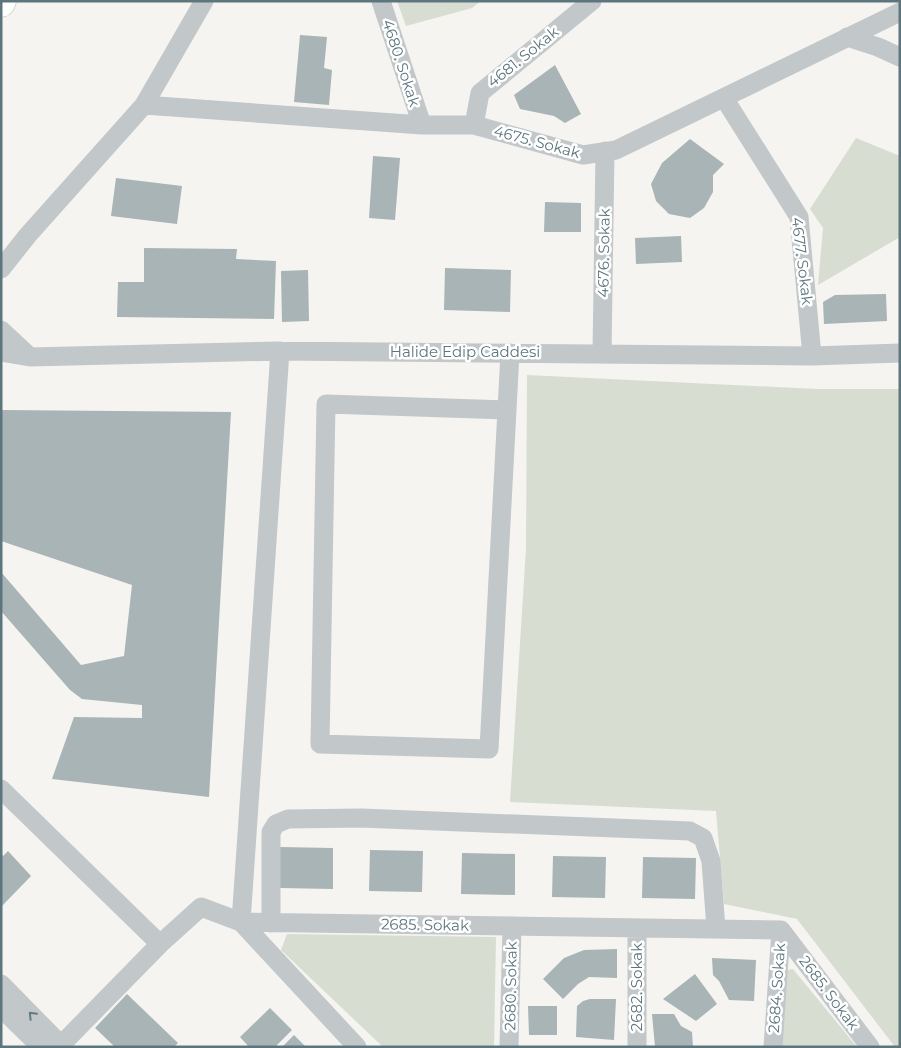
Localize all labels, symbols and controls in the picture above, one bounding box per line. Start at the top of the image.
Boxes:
street label: 4680. Sokak [378,17,425,109]
street label: 4681. Sokak [483,22,562,91]
street label: 4675. Sokak [492,121,582,162]
street label: 4676. Sokak [593,208,614,298]
street label: 4677. Sokak [788,216,817,306]
street label: Halide Edip Caddesi [390,342,540,361]
street label: 2685. Sokak [381,914,469,935]
street label: 2680. Sokak [500,941,521,1031]
street label: 2684. Sokak [764,942,789,1033]
street label: 2682. Sokak [627,943,646,1031]
street label: 2685. Sokak [795,952,863,1034]
one-way arrow [29,1012,38,1021]

